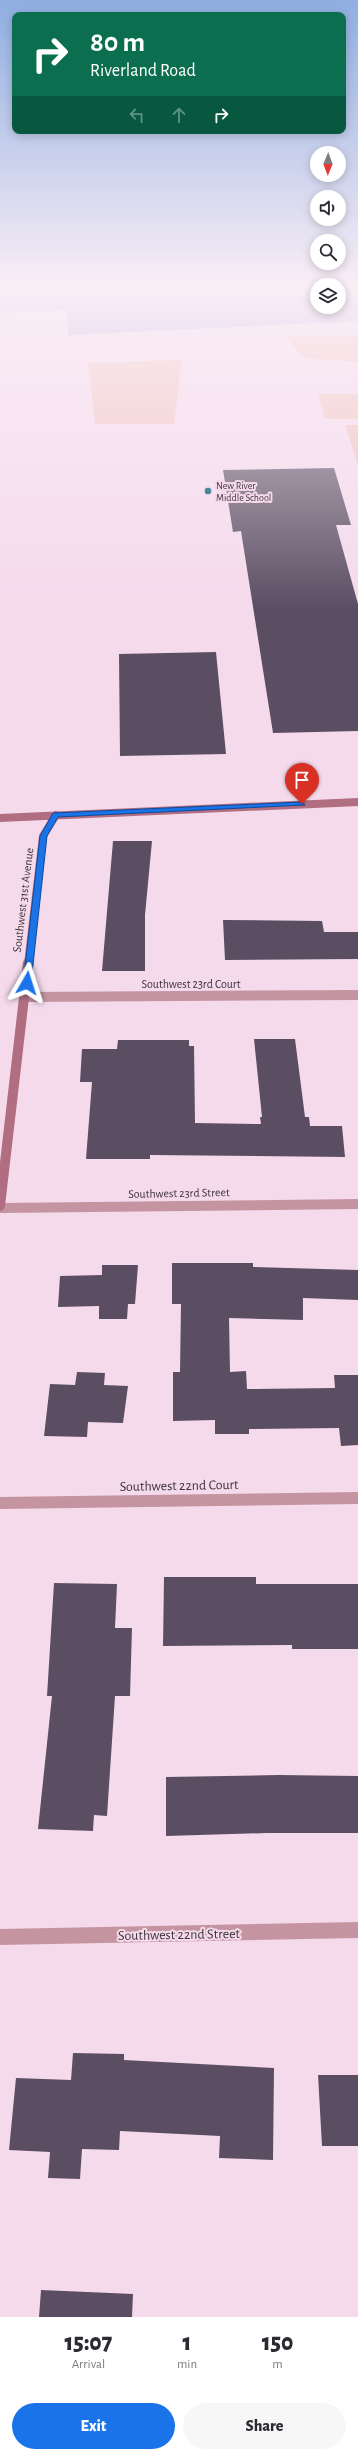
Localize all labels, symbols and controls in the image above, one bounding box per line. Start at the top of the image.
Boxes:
icon: right [24,28,76,80]
text: 80 m [90,29,145,57]
text: Riverland Road [90,62,196,80]
icon: left [126,104,148,126]
icon: ahead [168,104,190,126]
icon: right [210,104,232,126]
north arrow [310,146,346,182]
map controls [310,146,346,314]
button: sound [310,190,346,226]
button: search [310,234,346,270]
button: layers [310,278,346,314]
place label: New River Middle School [216,481,271,503]
marker: New River Middle School [203,486,213,496]
pin [285,763,319,804]
icon: arrive [291,769,313,791]
street label: Southwest 31st Avenue [11,847,35,953]
position arrow [6,962,48,1004]
street label: Southwest 23rd Court [141,978,241,990]
street label: Southwest 23rd Street [128,1186,230,1200]
street label: Southwest 22nd Court [119,1478,239,1494]
street label: Southwest 22nd Street [118,1927,241,1943]
text: 15:07 [65,2331,112,2355]
text: 1 [183,2331,191,2355]
text: 150 [262,2331,293,2355]
text: Arrival [72,2358,105,2371]
text: min [177,2358,197,2371]
text: m [272,2358,283,2371]
button: Exit [12,2403,175,2449]
button: Share [183,2403,346,2449]

